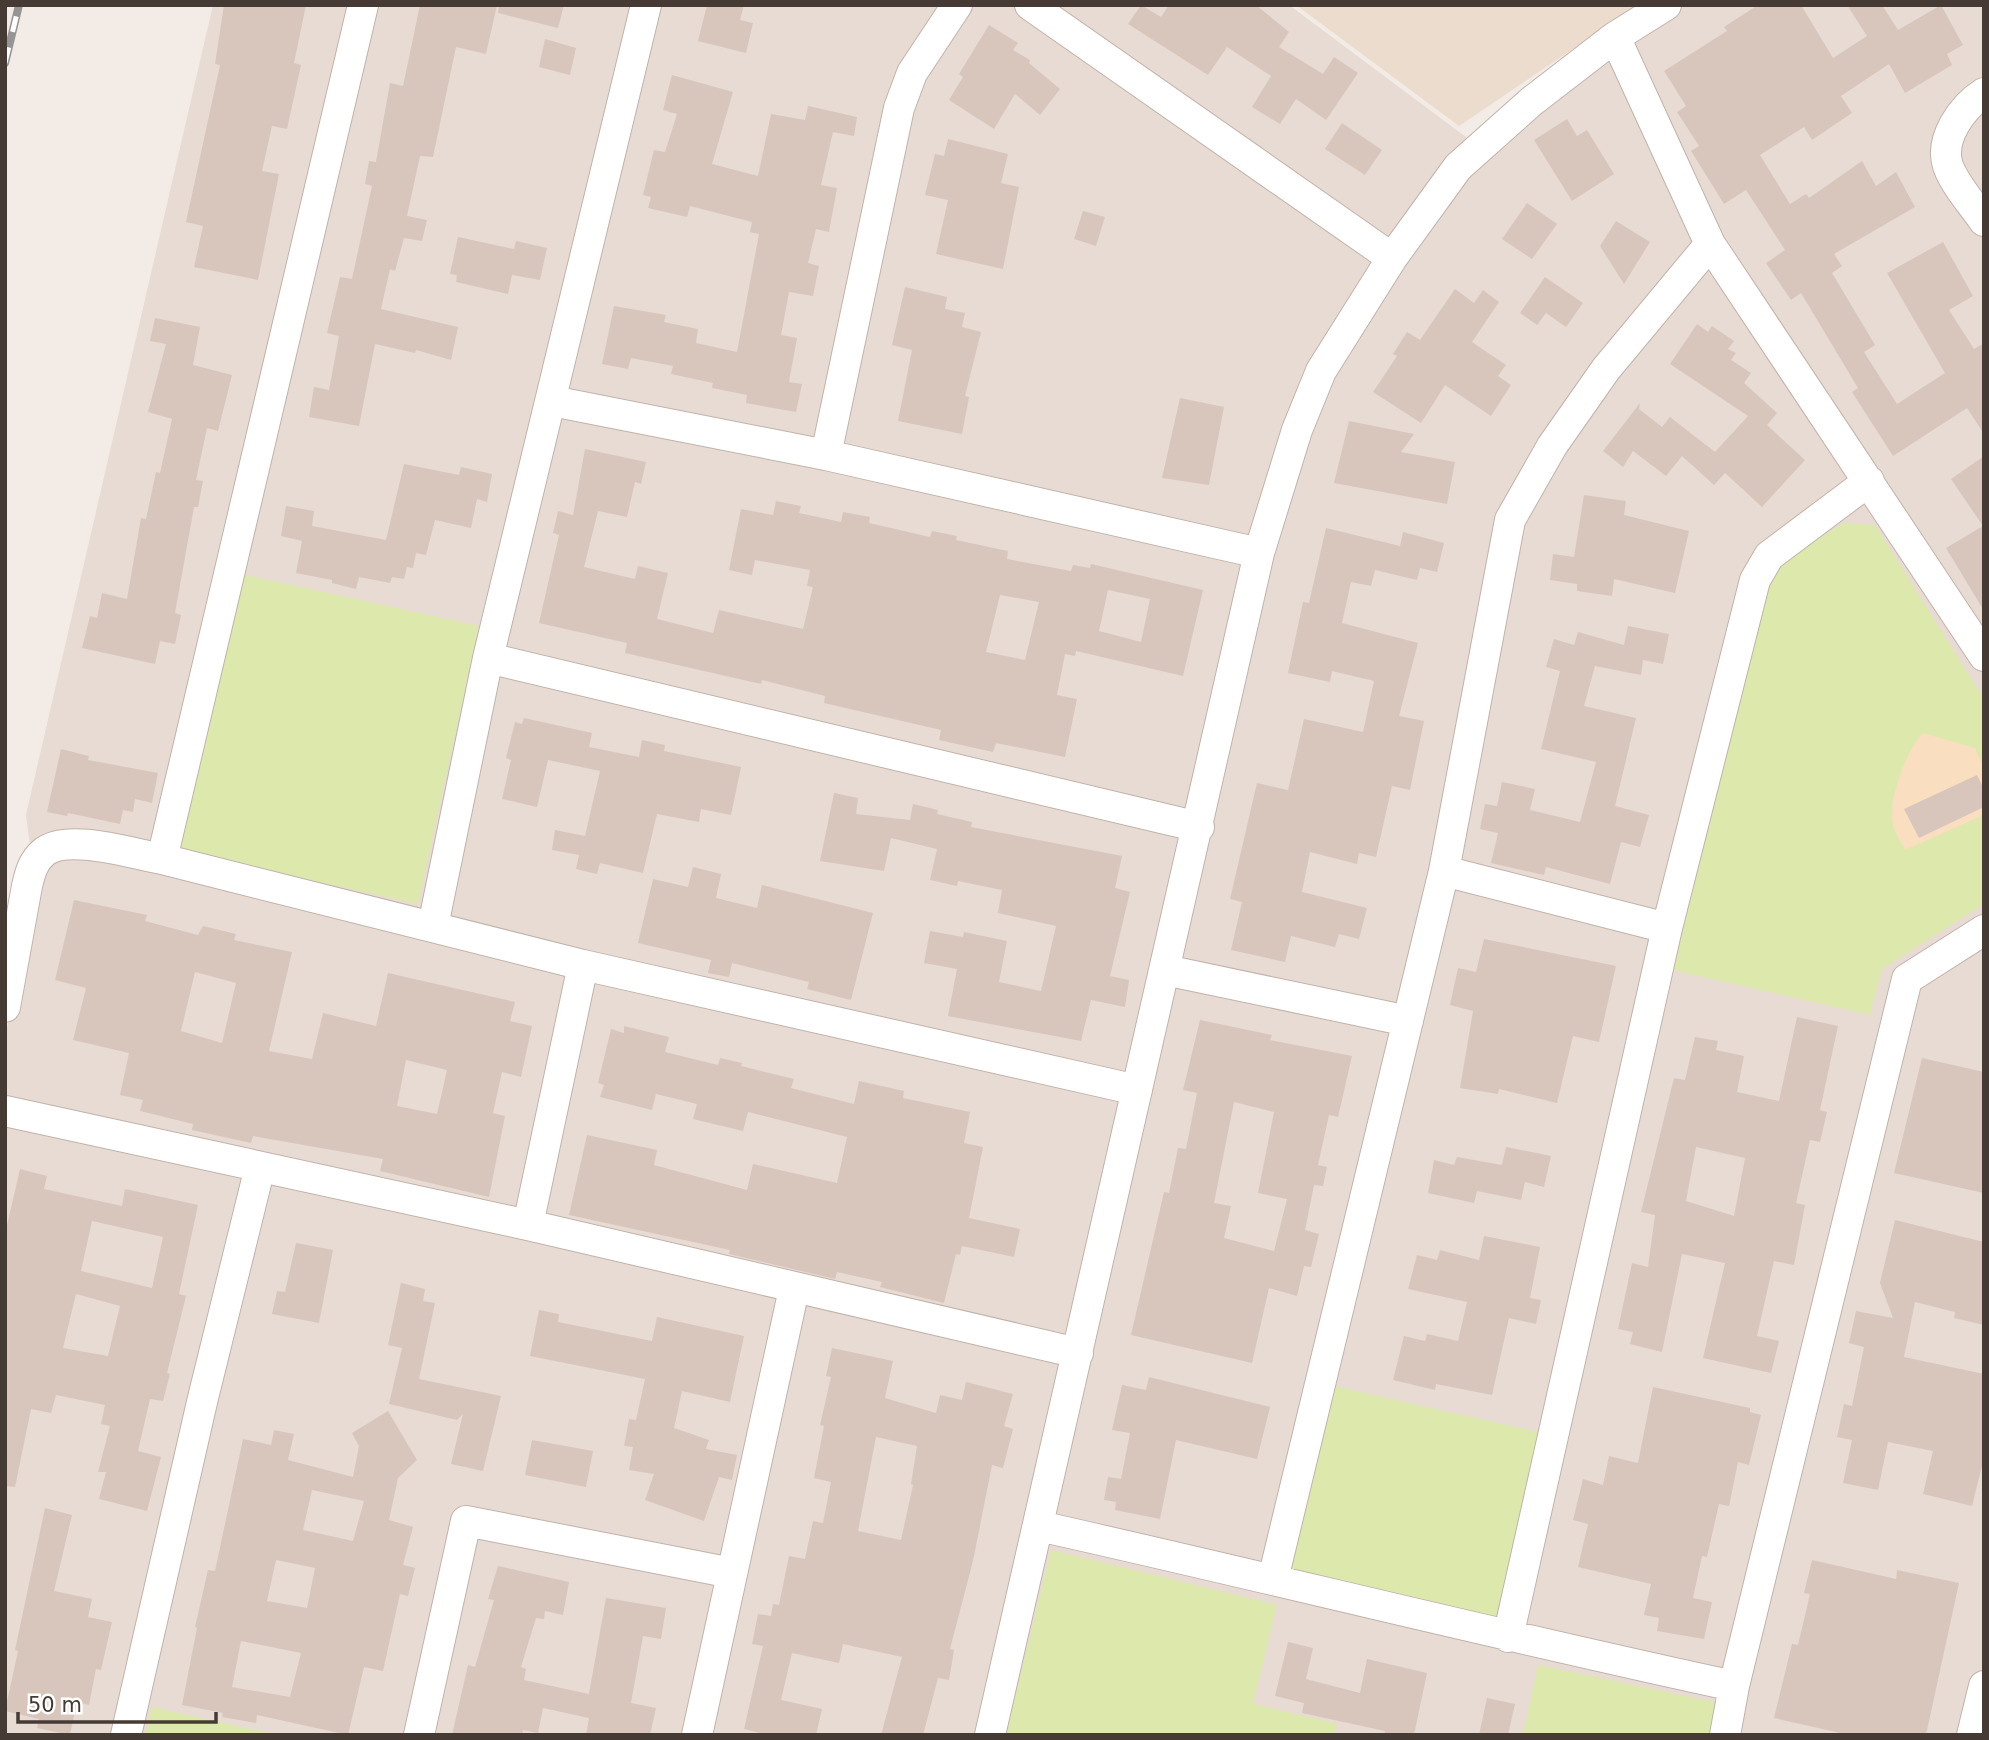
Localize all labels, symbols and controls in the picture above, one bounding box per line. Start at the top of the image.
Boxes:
scale bar [18,1680,215,1724]
text: 50 m [28,1693,82,1717]

